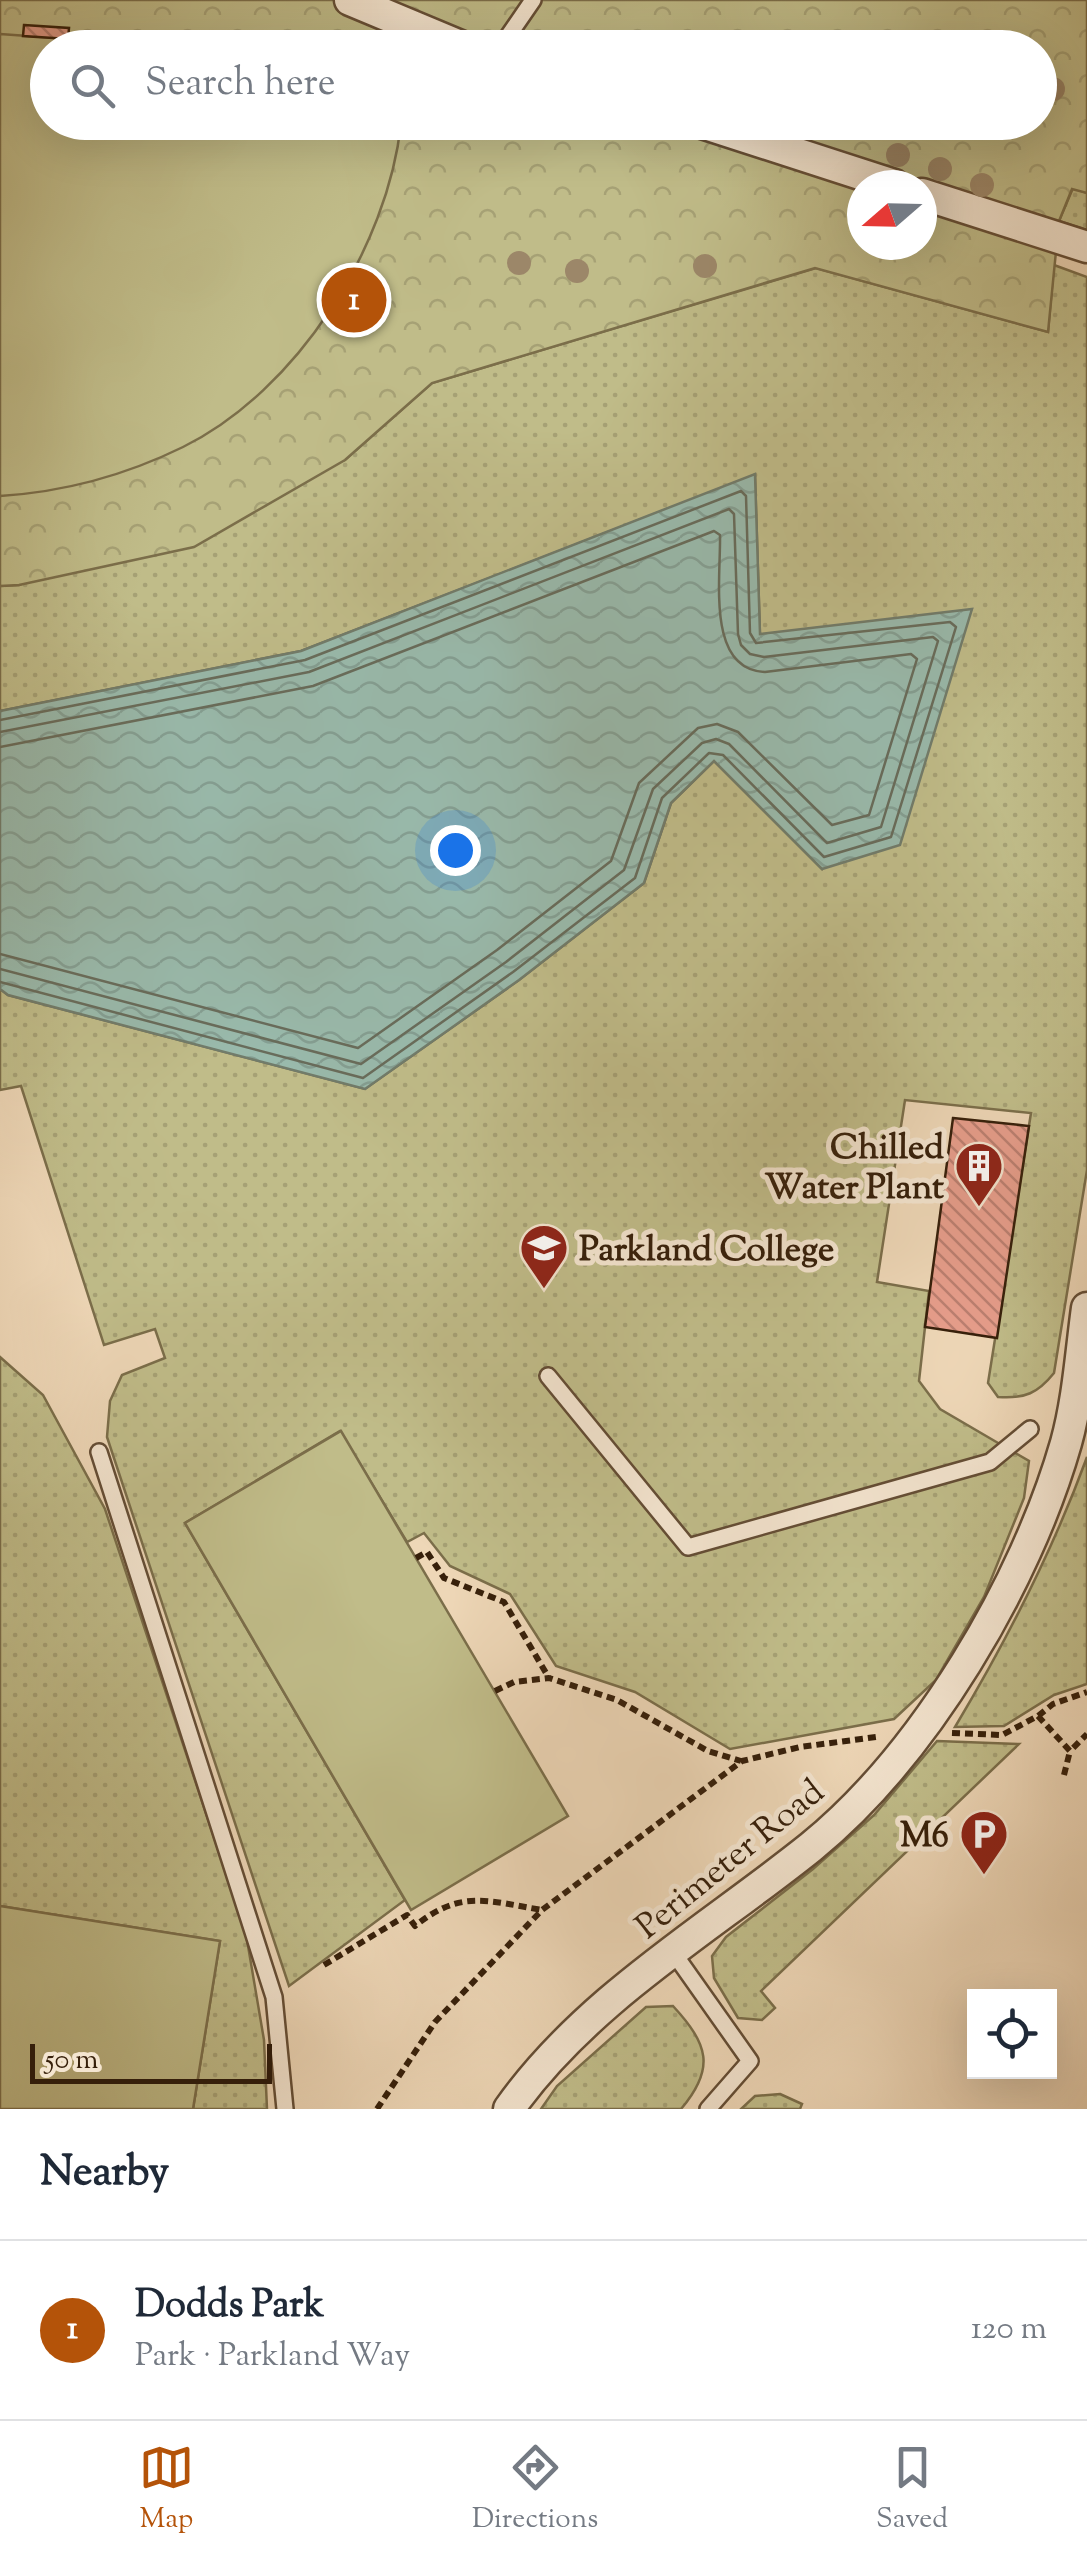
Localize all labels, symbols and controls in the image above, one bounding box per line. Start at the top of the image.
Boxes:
search box [30,30,1057,140]
icon: search [65,58,120,113]
text: Search here [145,58,336,112]
north arrow [847,170,937,260]
pin: 1 [322,262,386,338]
your location [430,825,481,876]
place label: Chilled Water Plant [765,1124,944,1215]
building icon: Chilled Water Plant [953,1140,1005,1208]
school or university icon: Parkland College [518,1222,570,1290]
place label: Parkland College [579,1226,834,1277]
street label: Perimeter Road [626,1768,837,1953]
parking icon: M6 [958,1808,1010,1876]
place label: M6 [900,1812,949,1863]
map controls [967,1989,1057,2079]
button: locate [967,1989,1057,2079]
scale bar [30,2039,272,2084]
text: 50 m [45,2041,99,2081]
text: Nearby [40,2144,169,2204]
text: Dodds Park [135,2280,324,2334]
text: 1 [67,2307,78,2353]
text: 120 m [971,2307,1047,2353]
text: Park · Parkland Way [135,2334,410,2380]
tab: Map [139,2440,194,2540]
tab: Directions [472,2440,598,2540]
tab: Saved [876,2440,948,2540]

